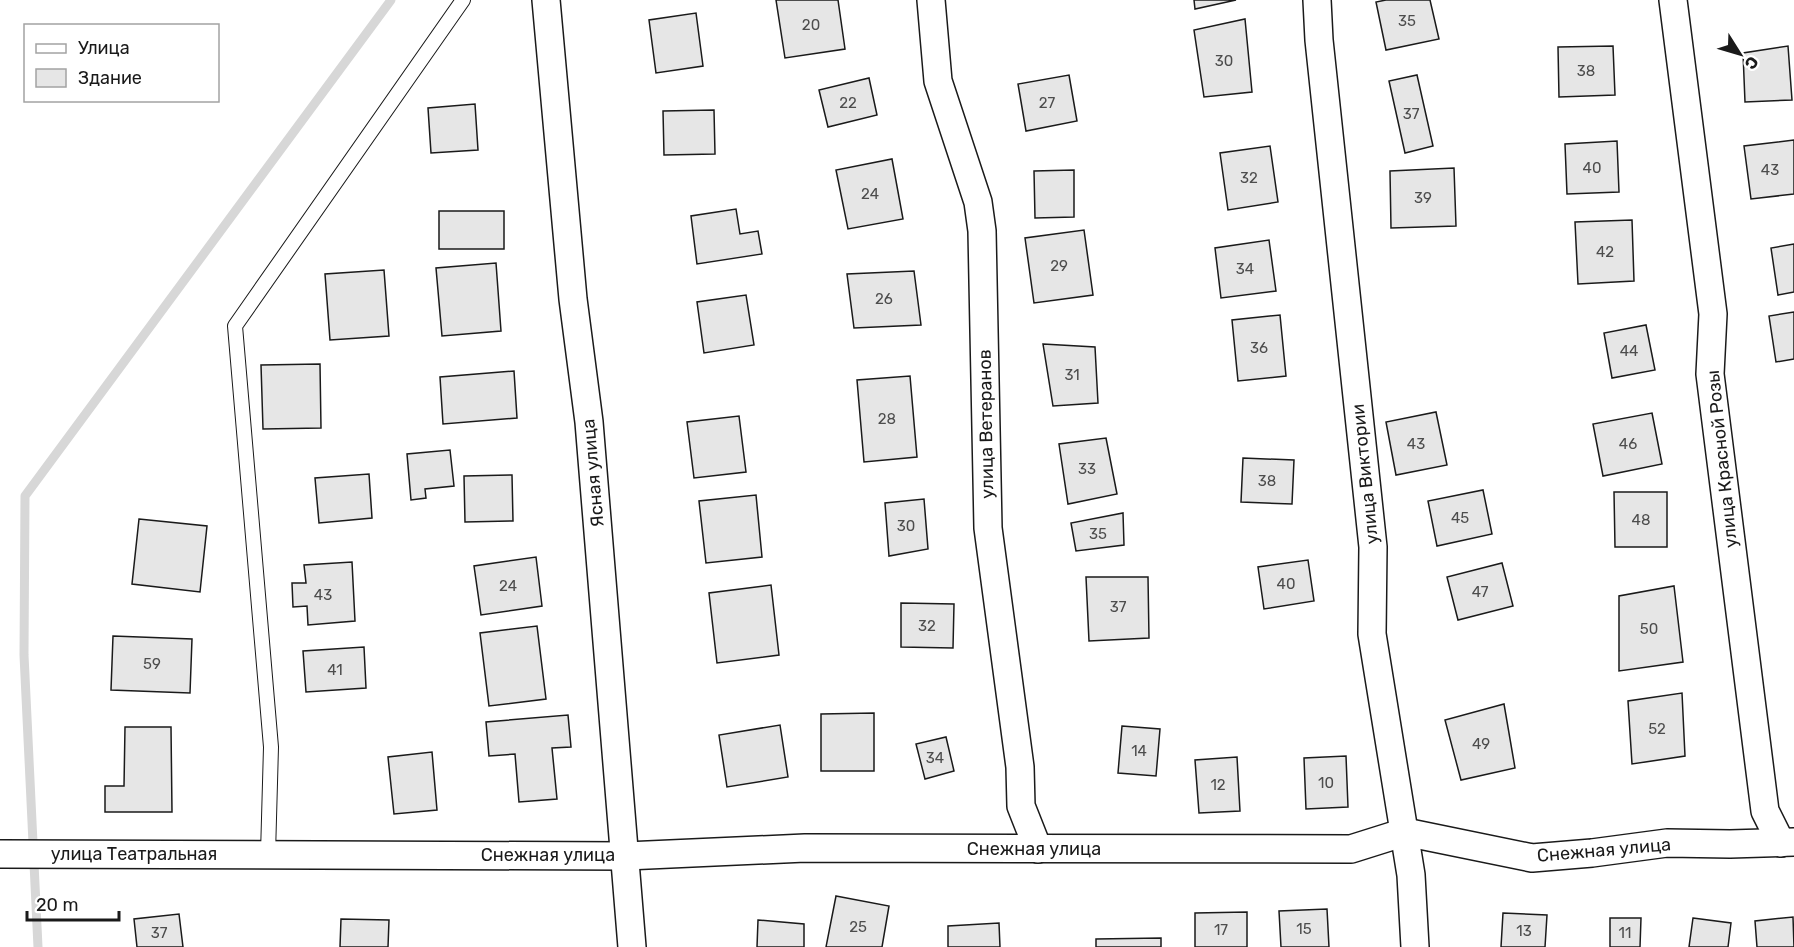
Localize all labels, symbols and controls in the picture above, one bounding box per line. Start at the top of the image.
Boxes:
house number: 35 [1398,12,1416,30]
house number: 20 [802,16,820,34]
legend [24,24,219,102]
north arrow [1710,24,1770,84]
text: Улица [78,37,130,59]
house number: 30 [1215,52,1233,70]
text: С [1741,53,1763,73]
house number: 38 [1577,62,1595,80]
text: Здание [78,67,142,89]
house number: 22 [839,94,857,112]
house number: 27 [1039,94,1056,112]
house number: 37 [1403,105,1420,123]
house number: 40 [1583,159,1601,177]
house number: 43 [1761,161,1779,179]
house number: 32 [1240,169,1258,187]
house number: 24 [861,185,879,203]
house number: 39 [1414,189,1432,207]
house number: 42 [1596,243,1614,261]
house number: 29 [1050,257,1068,275]
house number: 34 [1236,260,1254,278]
house number: 26 [875,290,893,308]
house number: 36 [1250,339,1268,357]
house number: 44 [1620,342,1638,360]
street label: улица Ветеранов [974,349,998,499]
house number: 31 [1064,366,1080,384]
street label: улица Красной Розы [1702,369,1742,549]
street label: улица Виктории [1347,403,1383,545]
house number: 28 [878,410,896,428]
street label: Ясная улица [577,418,609,528]
house number: 43 [1407,435,1425,453]
house number: 46 [1619,435,1637,453]
house number: 33 [1078,460,1096,478]
house number: 38 [1258,472,1276,490]
house number: 45 [1451,509,1469,527]
house number: 48 [1632,511,1650,529]
house number: 30 [897,517,915,535]
house number: 35 [1089,525,1107,543]
house number: 40 [1277,575,1295,593]
house number: 24 [499,577,517,595]
house number: 47 [1472,583,1489,601]
house number: 43 [314,586,332,604]
house number: 37 [1110,598,1127,616]
house number: 32 [918,617,936,635]
house number: 50 [1640,620,1658,638]
house number: 59 [143,655,161,673]
house number: 41 [327,661,343,679]
house number: 52 [1648,720,1666,738]
house number: 49 [1472,735,1490,753]
house number: 14 [1131,742,1147,760]
house number: 34 [926,749,944,767]
house number: 10 [1318,774,1334,792]
house number: 12 [1210,776,1226,794]
street label: Снежная улица [1536,833,1672,867]
street label: Снежная улица [967,838,1101,860]
street label: улица Театральная [51,843,217,865]
street label: Снежная улица [481,844,615,866]
scale bar [27,884,118,922]
text: 20 m [36,894,78,916]
house number: 25 [849,918,867,936]
house number: 15 [1296,920,1312,938]
house number: 17 [1214,921,1228,939]
house number: 13 [1516,922,1532,940]
house number: 37 [151,924,168,942]
house number: 11 [1619,924,1631,942]

